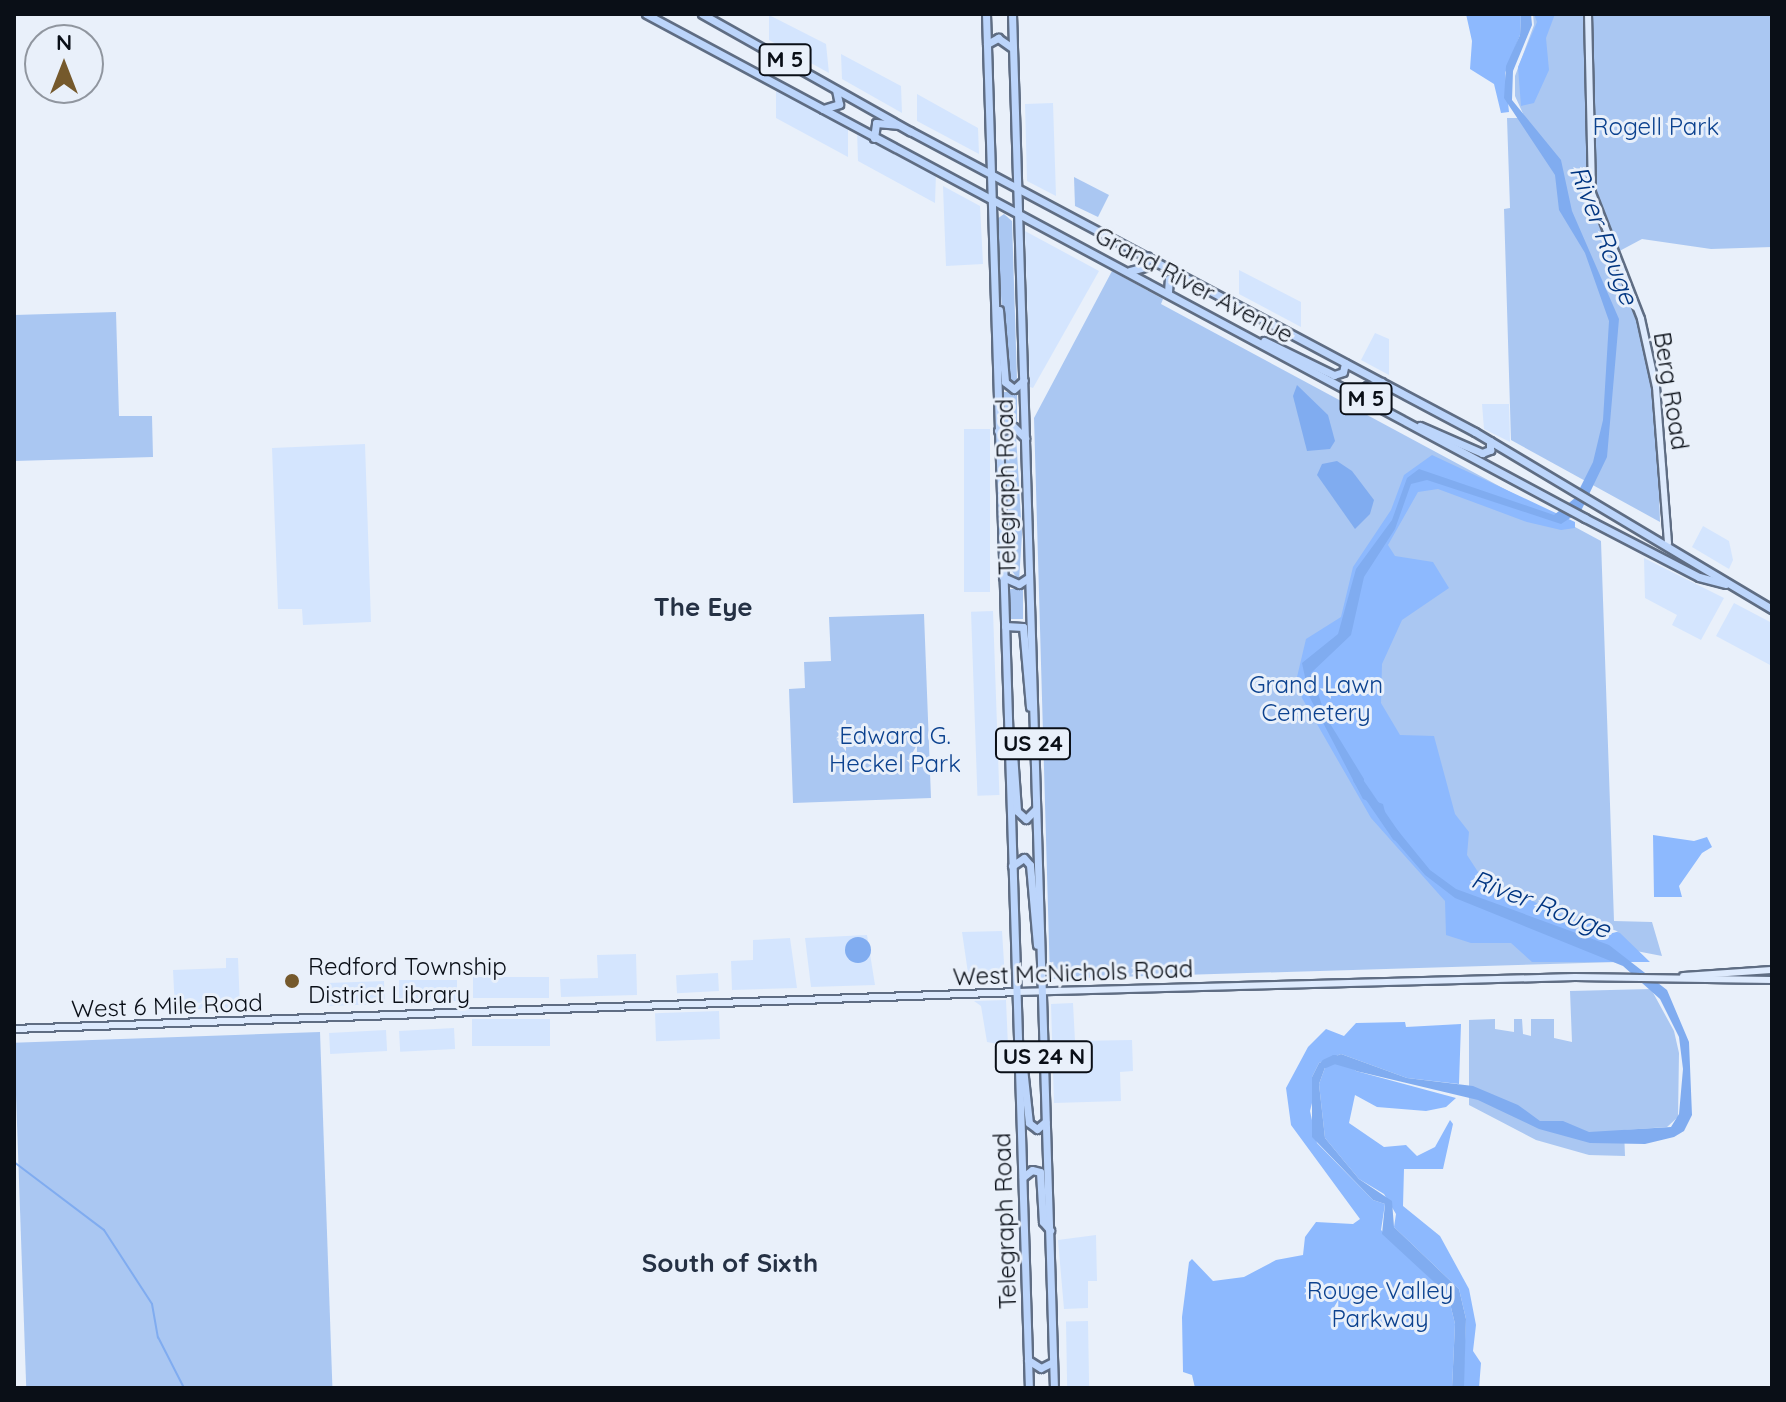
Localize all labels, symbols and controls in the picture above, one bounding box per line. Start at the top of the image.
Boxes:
north arrow [24,24,104,104]
text: N [56,28,72,56]
road number: M 5 [757,42,813,78]
park label: Rogell Park [1593,113,1719,141]
water label: River Rouge [1563,161,1645,309]
street label: Grand River Avenue [1090,221,1298,349]
street label: Berg Road [1647,330,1695,452]
road number: M 5 [1338,381,1394,417]
street label: Telegraph Road [990,398,1022,576]
district label: The Eye [653,591,753,623]
park label: Grand Lawn Cemetery [1249,671,1383,727]
park label: Edward G. Heckel Park [829,722,961,778]
road number: US 24 [993,726,1073,762]
water label: River Rouge [1467,863,1615,945]
place label: Redford Township District Library [308,953,507,1009]
street label: West McNichols Road [952,954,1194,992]
marker: Redford Township District Library [283,972,301,990]
street label: West 6 Mile Road [71,988,263,1024]
road number: US 24 N [994,1039,1094,1075]
street label: Telegraph Road [988,1132,1022,1310]
district label: South of Sixth [642,1247,818,1279]
park label: Rouge Valley Parkway [1307,1277,1453,1333]

